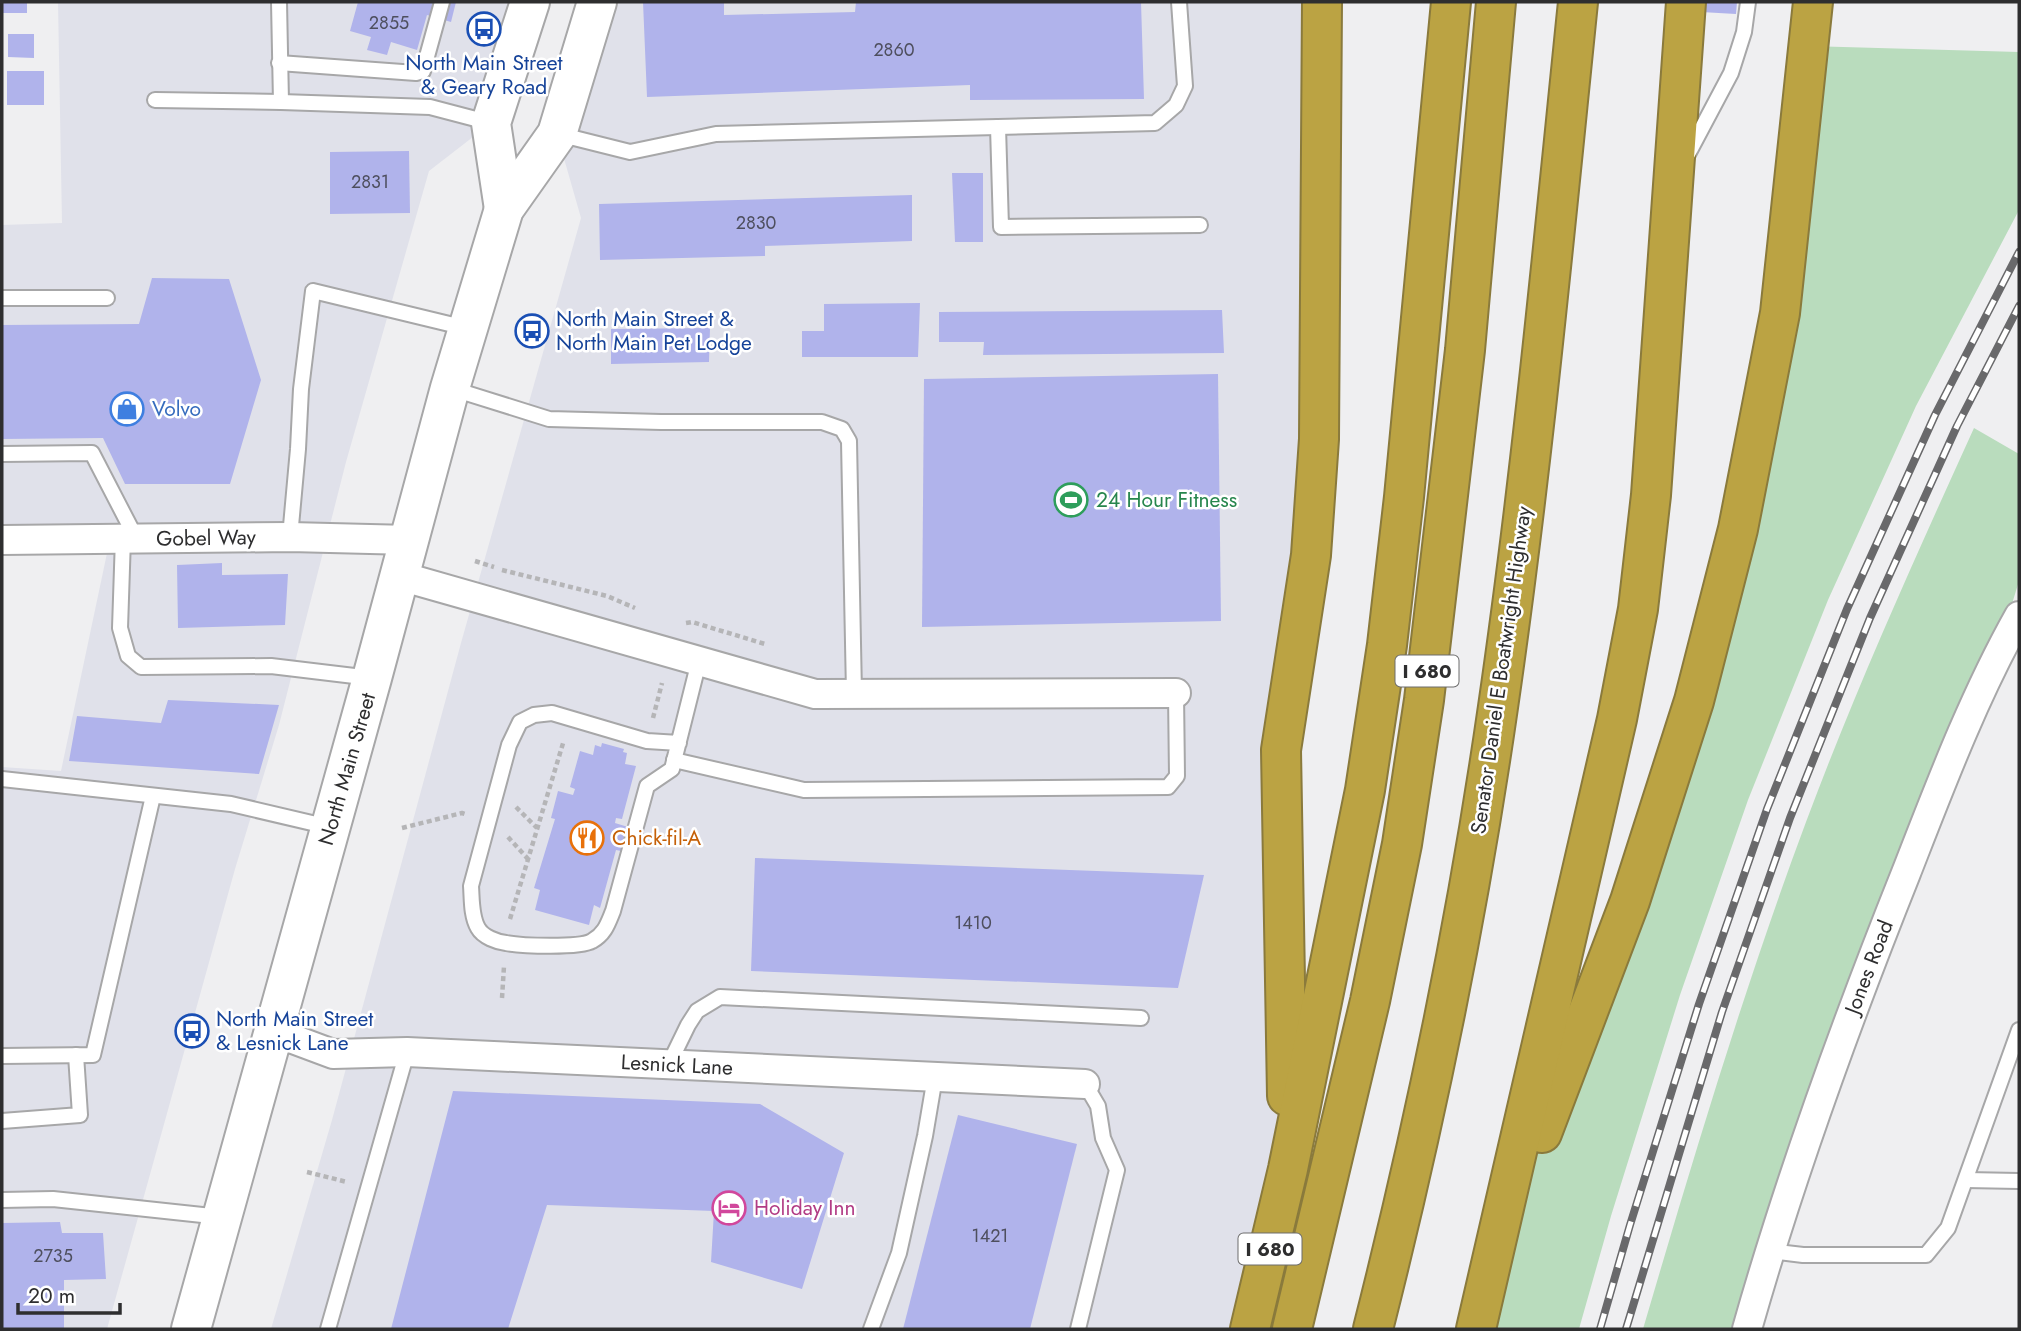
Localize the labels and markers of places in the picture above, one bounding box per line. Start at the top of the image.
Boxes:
bus stop icon: North Main Street & Geary Road [465,10,503,48]
place label: North Main Street & Geary Road [405,48,563,102]
place label: North Main Street & North Main Pet Lodge [556,304,752,358]
bus stop icon: North Main Street & North Main Pet Lodge [513,312,551,350]
shop icon: Volvo [108,390,146,428]
place label: Volvo [152,394,201,424]
sports icon: 24 Hour Fitness [1052,481,1090,519]
place label: 24 Hour Fitness [1096,485,1237,515]
restaurant icon: Chick-fil-A [568,819,606,857]
place label: Chick-fil-A [612,823,701,853]
place label: North Main Street & Lesnick Lane [216,1004,373,1058]
bus stop icon: North Main Street & Lesnick Lane [173,1012,211,1050]
hotel icon: Holiday Inn [710,1189,748,1227]
place label: Holiday Inn [754,1193,855,1223]

